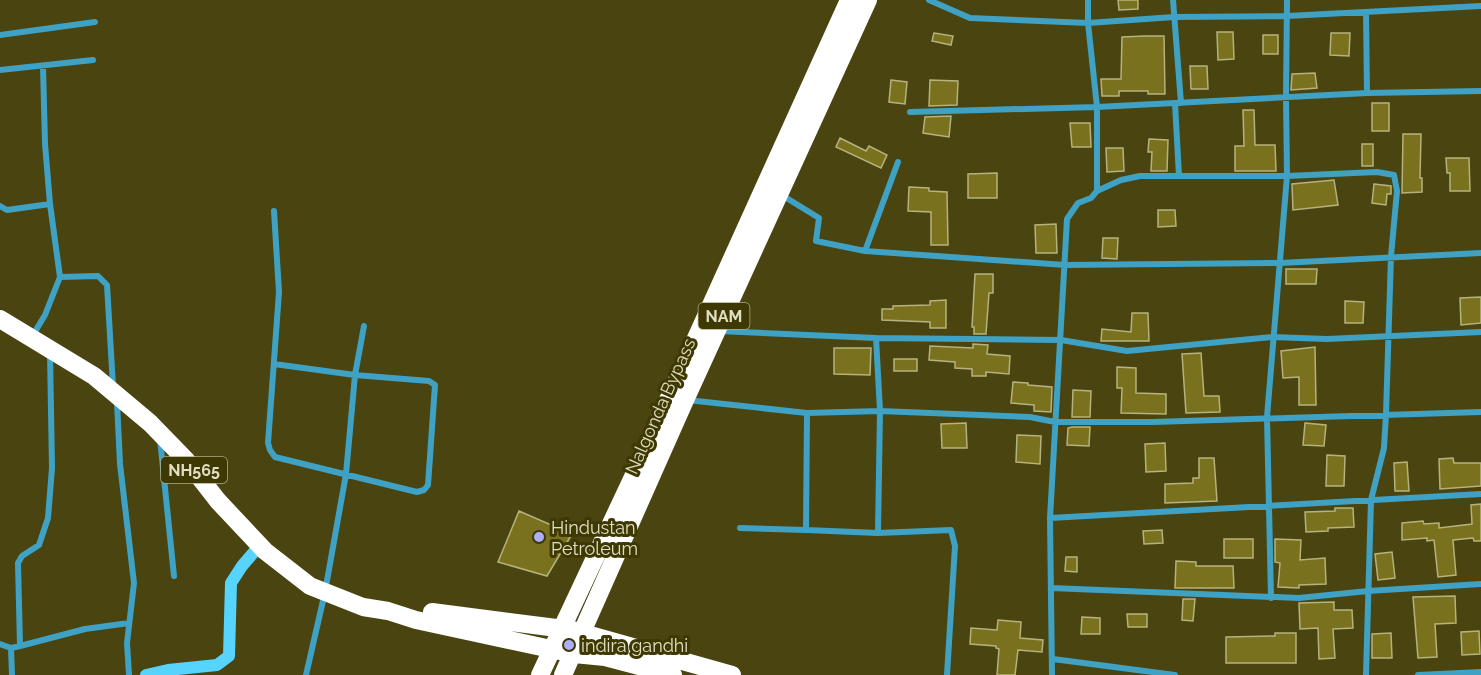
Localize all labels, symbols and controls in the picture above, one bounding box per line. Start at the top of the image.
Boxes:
road number: NAM [698,303,750,329]
street label: Nalgonda Bypass [621,335,699,477]
road number: NH565 [161,457,227,483]
place label: Hindustan Petroleum [551,517,638,559]
marker: Hindustan Petroleum [532,530,546,544]
place label: indira gandhi [581,635,688,656]
marker: indira gandhi [562,638,576,652]

